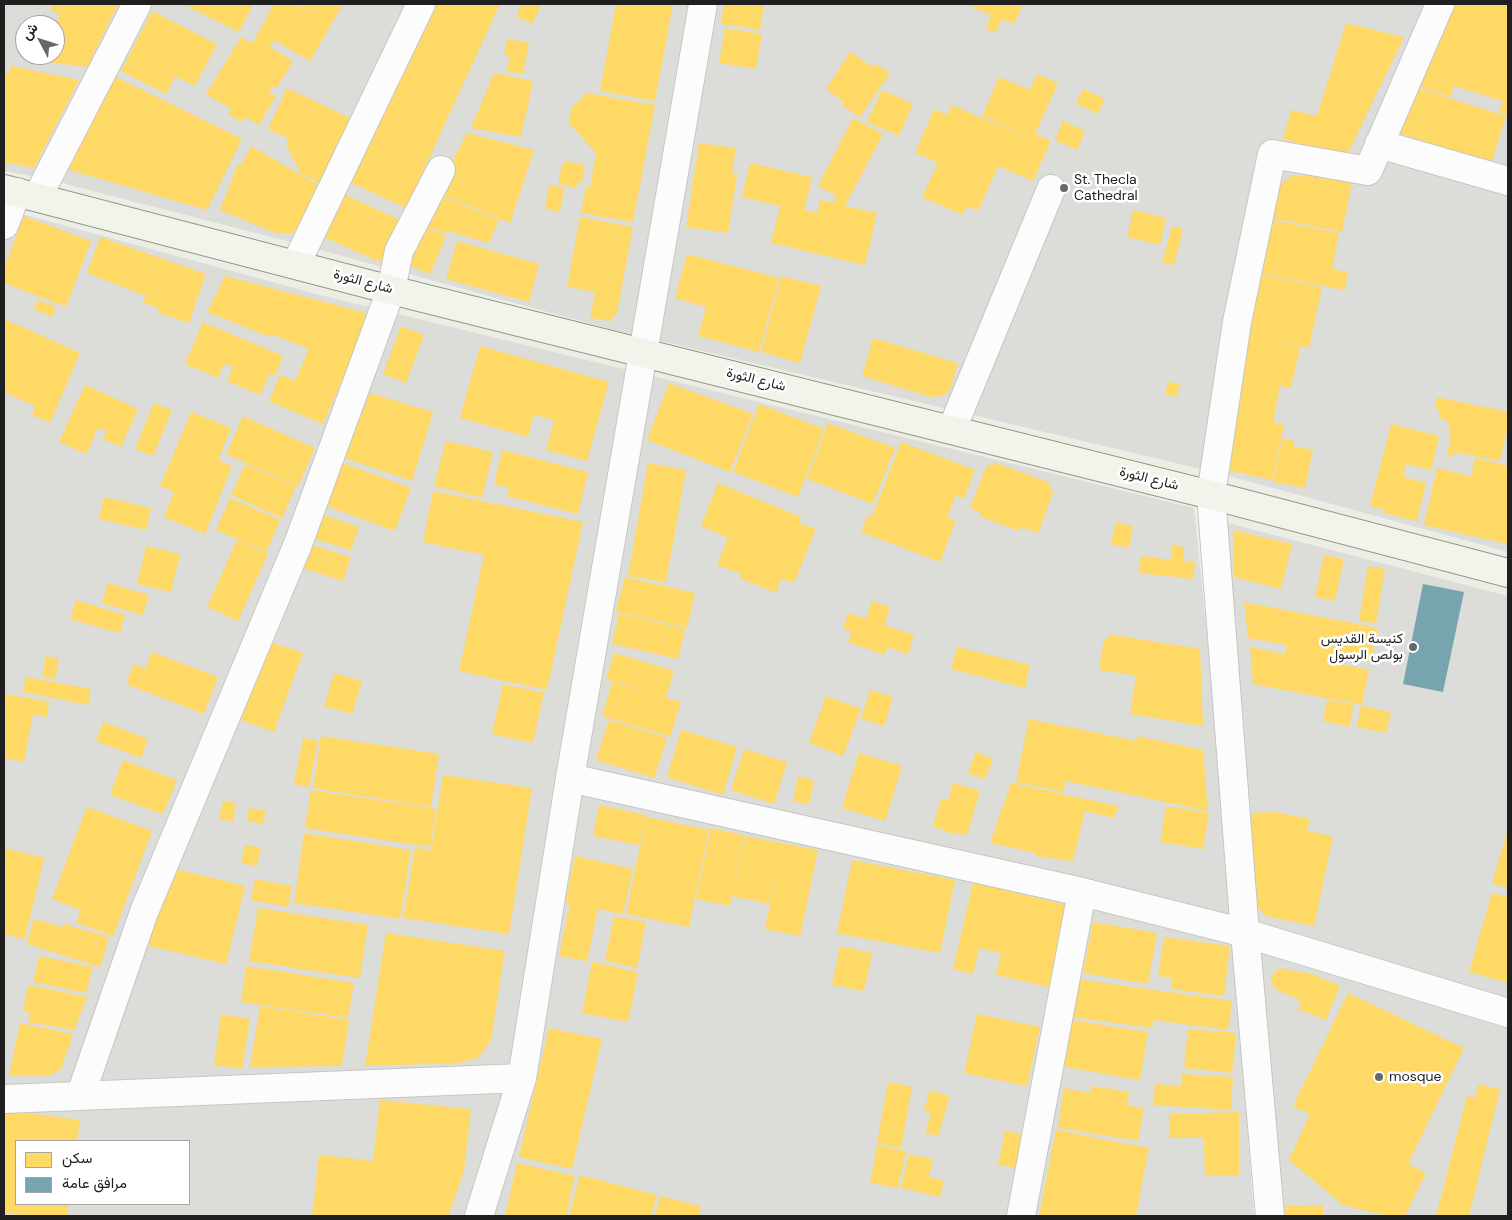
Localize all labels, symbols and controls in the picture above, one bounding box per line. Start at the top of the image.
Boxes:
north arrow [15,15,65,65]
text: ش [17,19,42,43]
place label: St. Thecla Cathedral [1074,172,1138,204]
marker: St. Thecla Cathedral [1058,182,1070,194]
street label: شارع الثورة [332,266,394,298]
street label: شارع الثورة [725,365,787,395]
street label: شارع الثورة [1118,464,1180,494]
place label: كنيسة القديس بولص الرسول [1321,631,1403,664]
marker: كنيسة القديس بولص الرسول [1407,641,1419,653]
place label: mosque [1389,1069,1442,1085]
marker: mosque [1373,1071,1385,1083]
legend [15,1140,190,1205]
text: سكن [62,1148,92,1168]
text: مرافق عامة [62,1173,127,1193]

